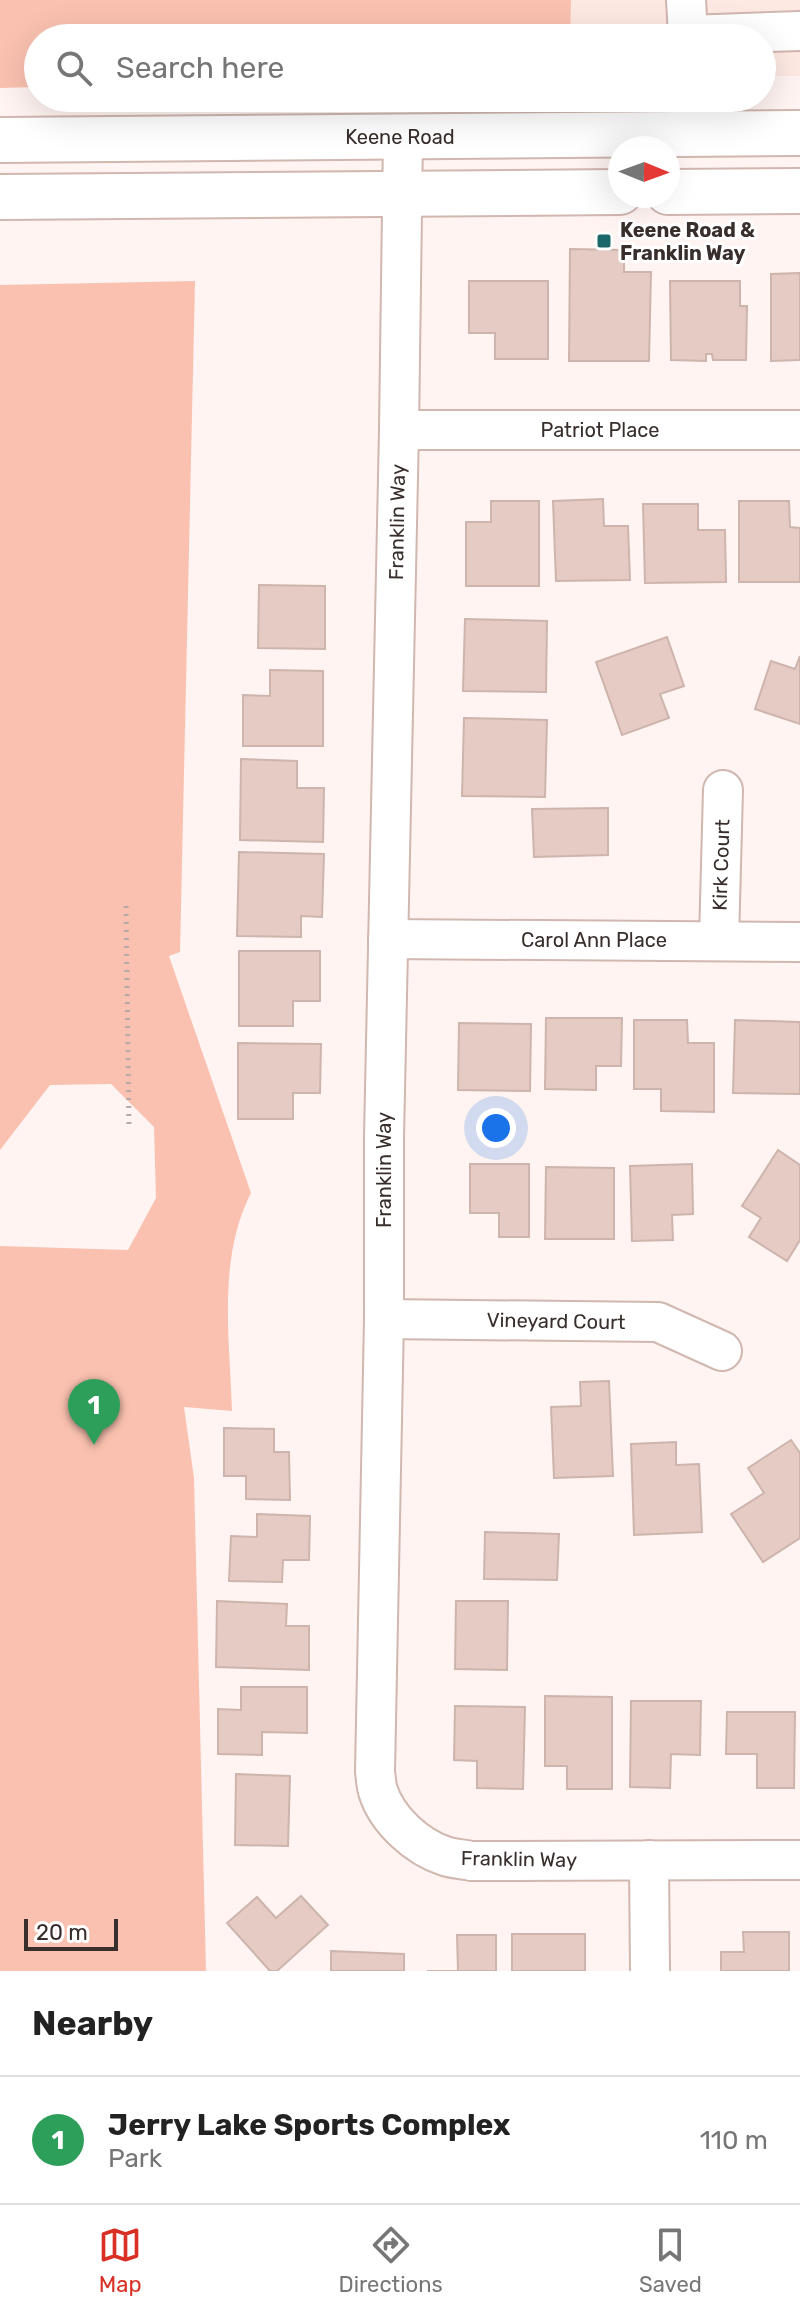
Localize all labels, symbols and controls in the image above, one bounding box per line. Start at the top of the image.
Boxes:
search box [24,24,776,112]
icon: search [52,46,96,90]
text: Search here [116,50,284,86]
street label: Keene Road [345,125,455,149]
north arrow [608,136,680,208]
place label: Keene Road & Franklin Way [620,218,755,265]
marker: Keene Road & Franklin Way [595,232,613,250]
street label: Patriot Place [541,418,659,442]
street label: Franklin Way [384,464,410,580]
street label: Kirk Court [707,819,735,911]
street label: Carol Ann Place [521,928,667,952]
your location [476,1108,516,1148]
street label: Franklin Way [372,1112,396,1228]
street label: Vineyard Court [486,1308,626,1334]
pin: 1 [68,1379,120,1445]
street label: Franklin Way [461,1846,577,1872]
scale bar [24,1915,118,1951]
text: 20 m [36,1919,88,1946]
text: Nearby [32,2003,153,2044]
text: Jerry Lake Sports Complex [108,2107,511,2143]
text: 1 [52,2125,64,2156]
text: 110 m [700,2125,768,2156]
text: Park [108,2143,162,2174]
tab: Map [98,2223,142,2298]
tab: Directions [338,2223,443,2298]
tab: Saved [639,2223,702,2298]

